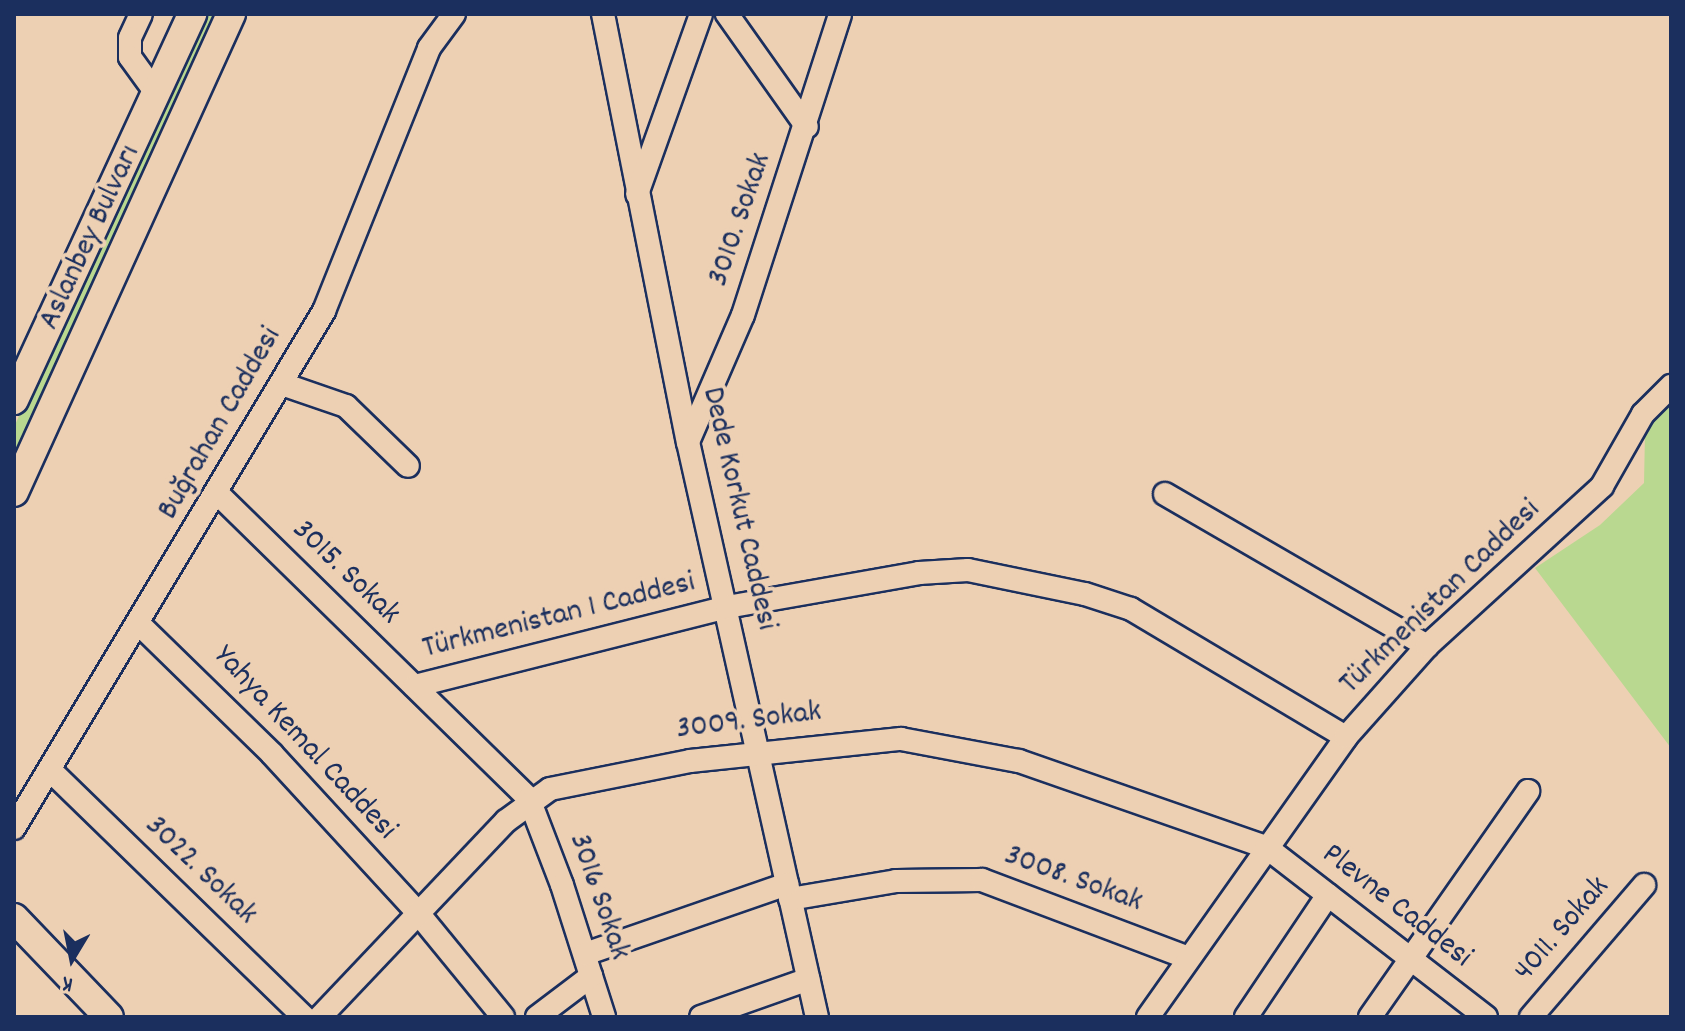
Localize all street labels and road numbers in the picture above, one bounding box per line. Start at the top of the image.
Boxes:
street label: Aslanbey Bulvarı [31,140,151,336]
street label: 3010. Sokak [700,148,782,292]
street label: Buğrahan Caddesi [150,321,292,527]
street label: Dede Korkut Caddesi [691,384,785,634]
street label: Türkmenistan Caddesi [1332,492,1550,704]
street label: 3015. Sokak [283,512,407,634]
street label: Türkmenistan 1 Caddesi [419,565,699,669]
street label: Yahya Kemal Caddesi [204,639,404,849]
street label: 3009. Sokak [674,694,824,750]
street label: 3022. Sokak [136,808,264,934]
street label: 3016 Sokak [558,829,638,965]
street label: Plevne Caddesi [1313,836,1479,978]
street label: 3008. Sokak [999,837,1147,923]
street label: 4011. Sokak [1507,869,1619,991]

